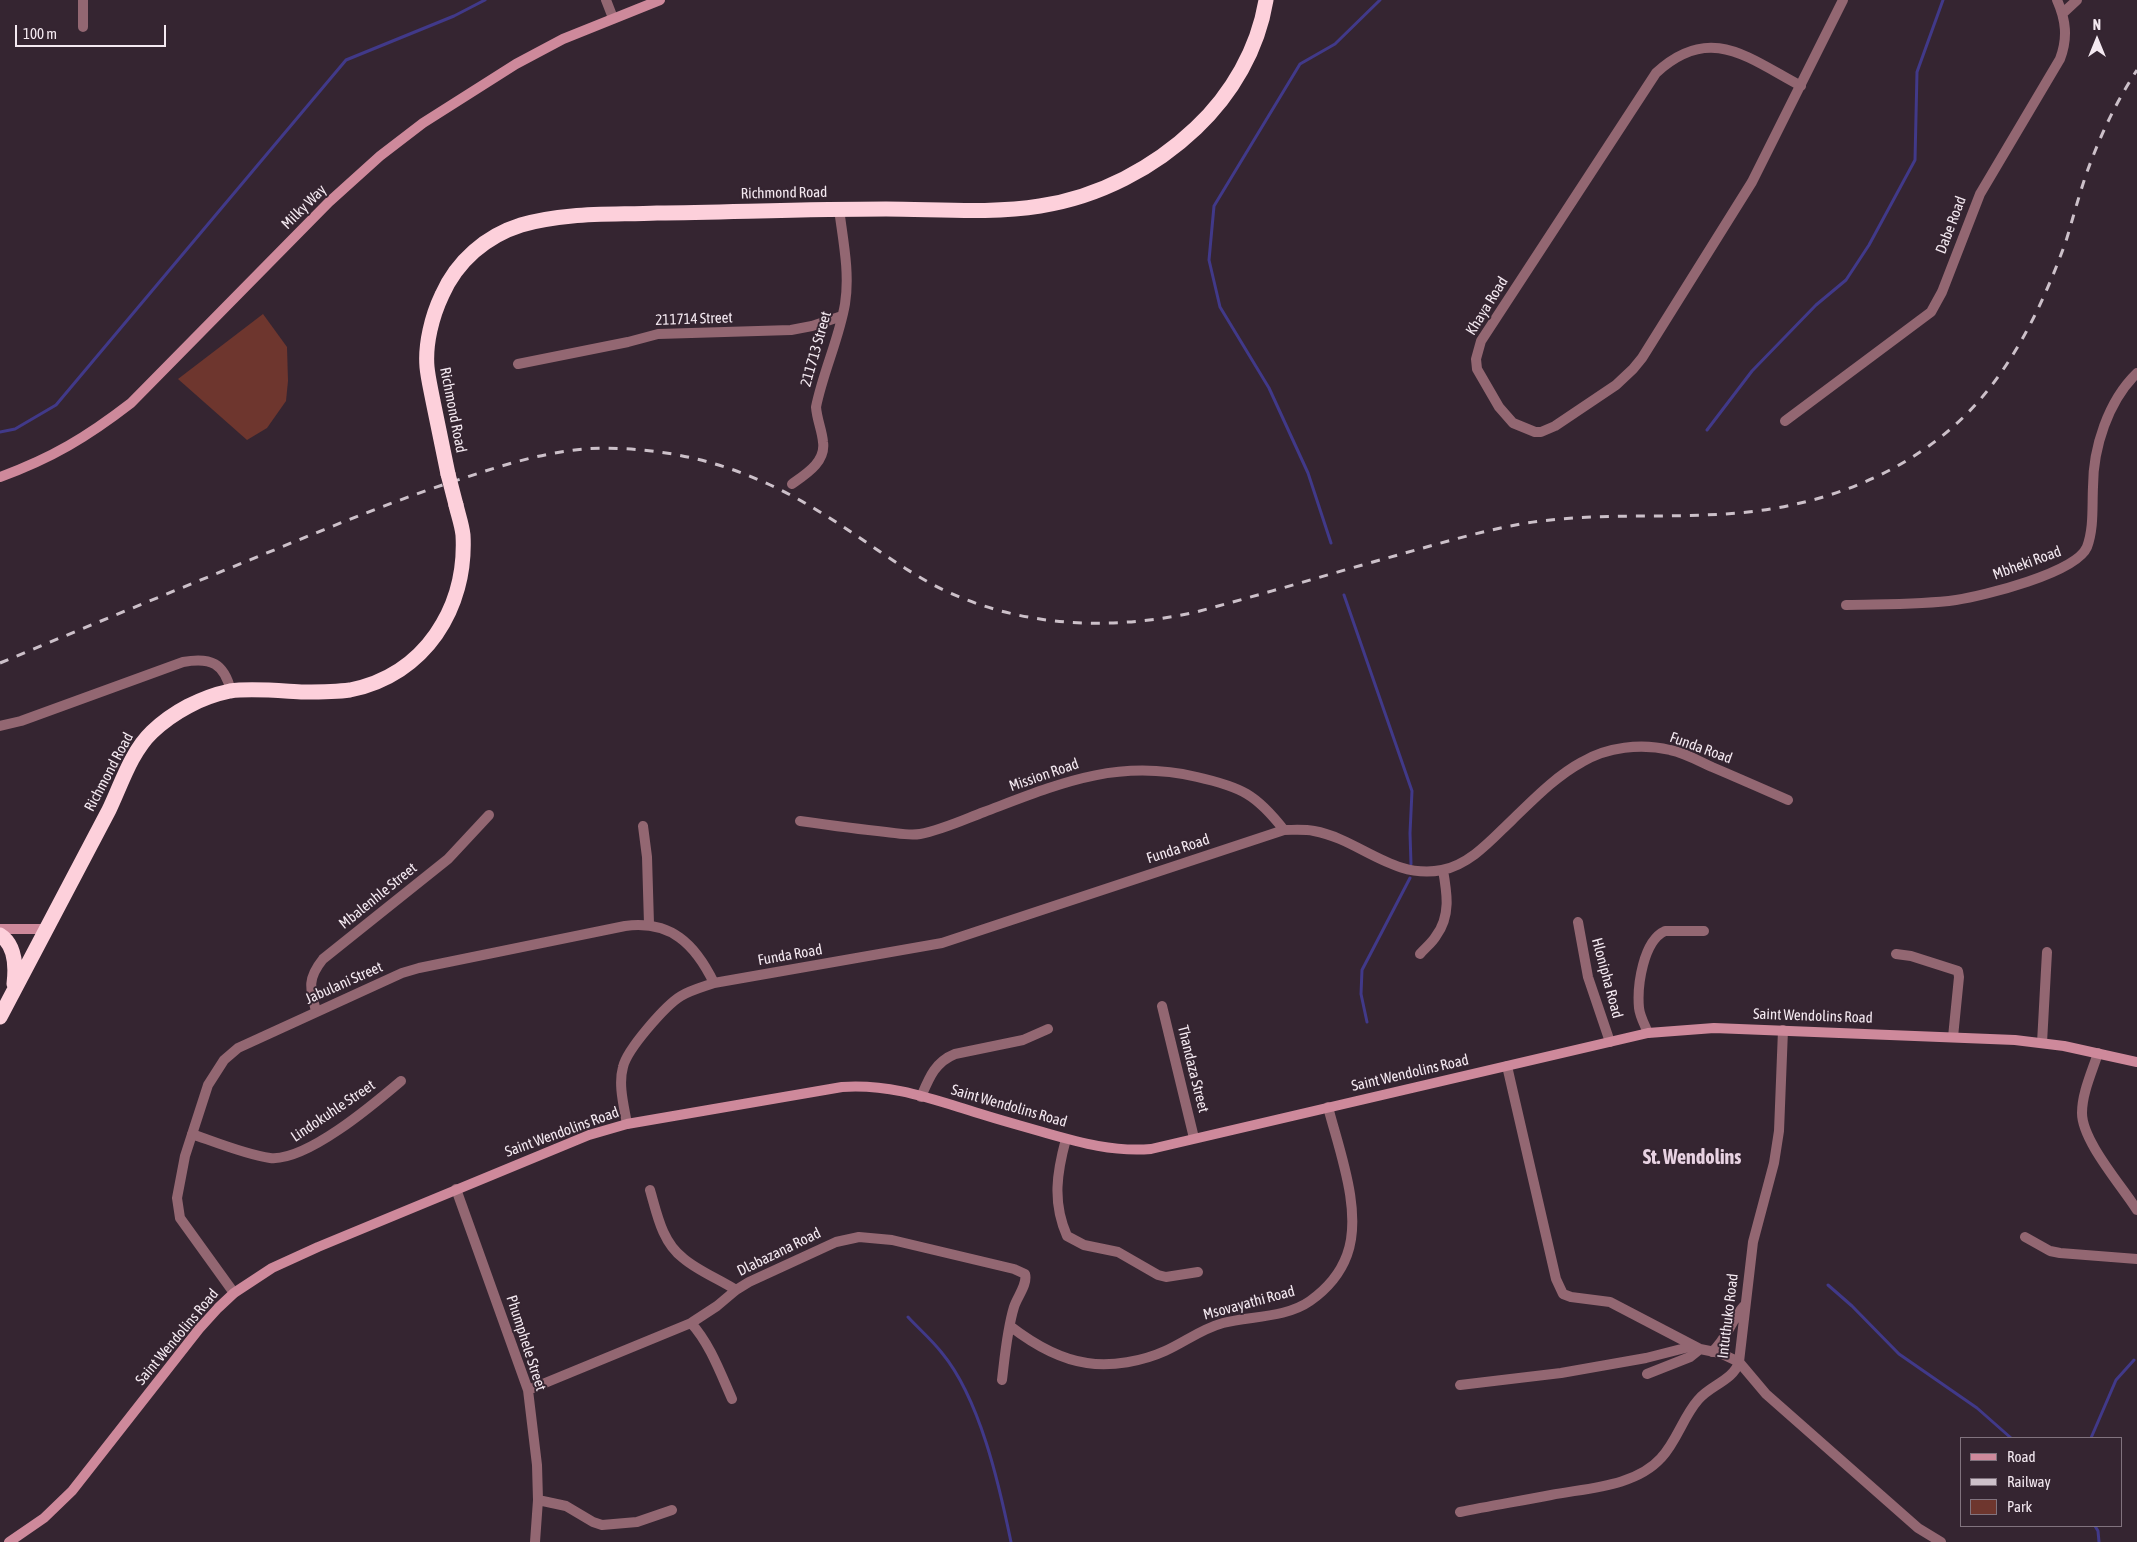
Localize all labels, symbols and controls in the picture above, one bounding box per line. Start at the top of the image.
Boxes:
scale bar [18,15,169,47]
north arrow [2072,15,2122,65]
text: N [2093,17,2101,33]
text: 100 m [23,25,57,42]
street label: Milky Way [278,181,330,233]
street label: Richmond Road [740,183,828,203]
street label: Dabe Road [1932,194,1970,256]
street label: Khaya Road [1462,274,1512,338]
street label: 211714 Street [655,309,733,329]
street label: 211713 Street [797,309,835,389]
street label: Richmond Road [436,366,470,454]
street label: Mbheki Road [1990,542,2064,584]
street label: Funda Road [1667,728,1735,768]
street label: Richmond Road [81,729,137,815]
street label: Mission Road [1007,755,1081,795]
street label: Funda Road [1144,830,1212,868]
street label: Mbalenhle Street [335,859,421,933]
street label: Hlonipha Road [1588,936,1626,1020]
street label: Funda Road [756,940,824,970]
street label: Jabulani Street [303,958,385,1008]
street label: Saint Wendolins Road [1753,1005,1873,1027]
street label: Thandaza Street [1173,1024,1213,1114]
street label: Saint Wendolins Road [1350,1051,1470,1095]
street label: Lindokuhle Street [288,1076,378,1146]
street label: Saint Wendolins Road [949,1081,1069,1131]
street label: Saint Wendolins Road [503,1103,621,1161]
district label: St. Wendolins [1643,1146,1741,1170]
street label: Dlabazana Road [734,1224,824,1280]
street label: Intuthuko Road [1714,1272,1742,1360]
street label: Msovayathi Road [1201,1282,1297,1324]
street label: Saint Wendolins Road [132,1285,222,1389]
street label: Phumphele Street [502,1293,550,1393]
legend [1960,1437,2122,1527]
text: Road [2007,1448,2036,1465]
text: Railway [2007,1473,2051,1490]
text: Park [2007,1498,2032,1515]

